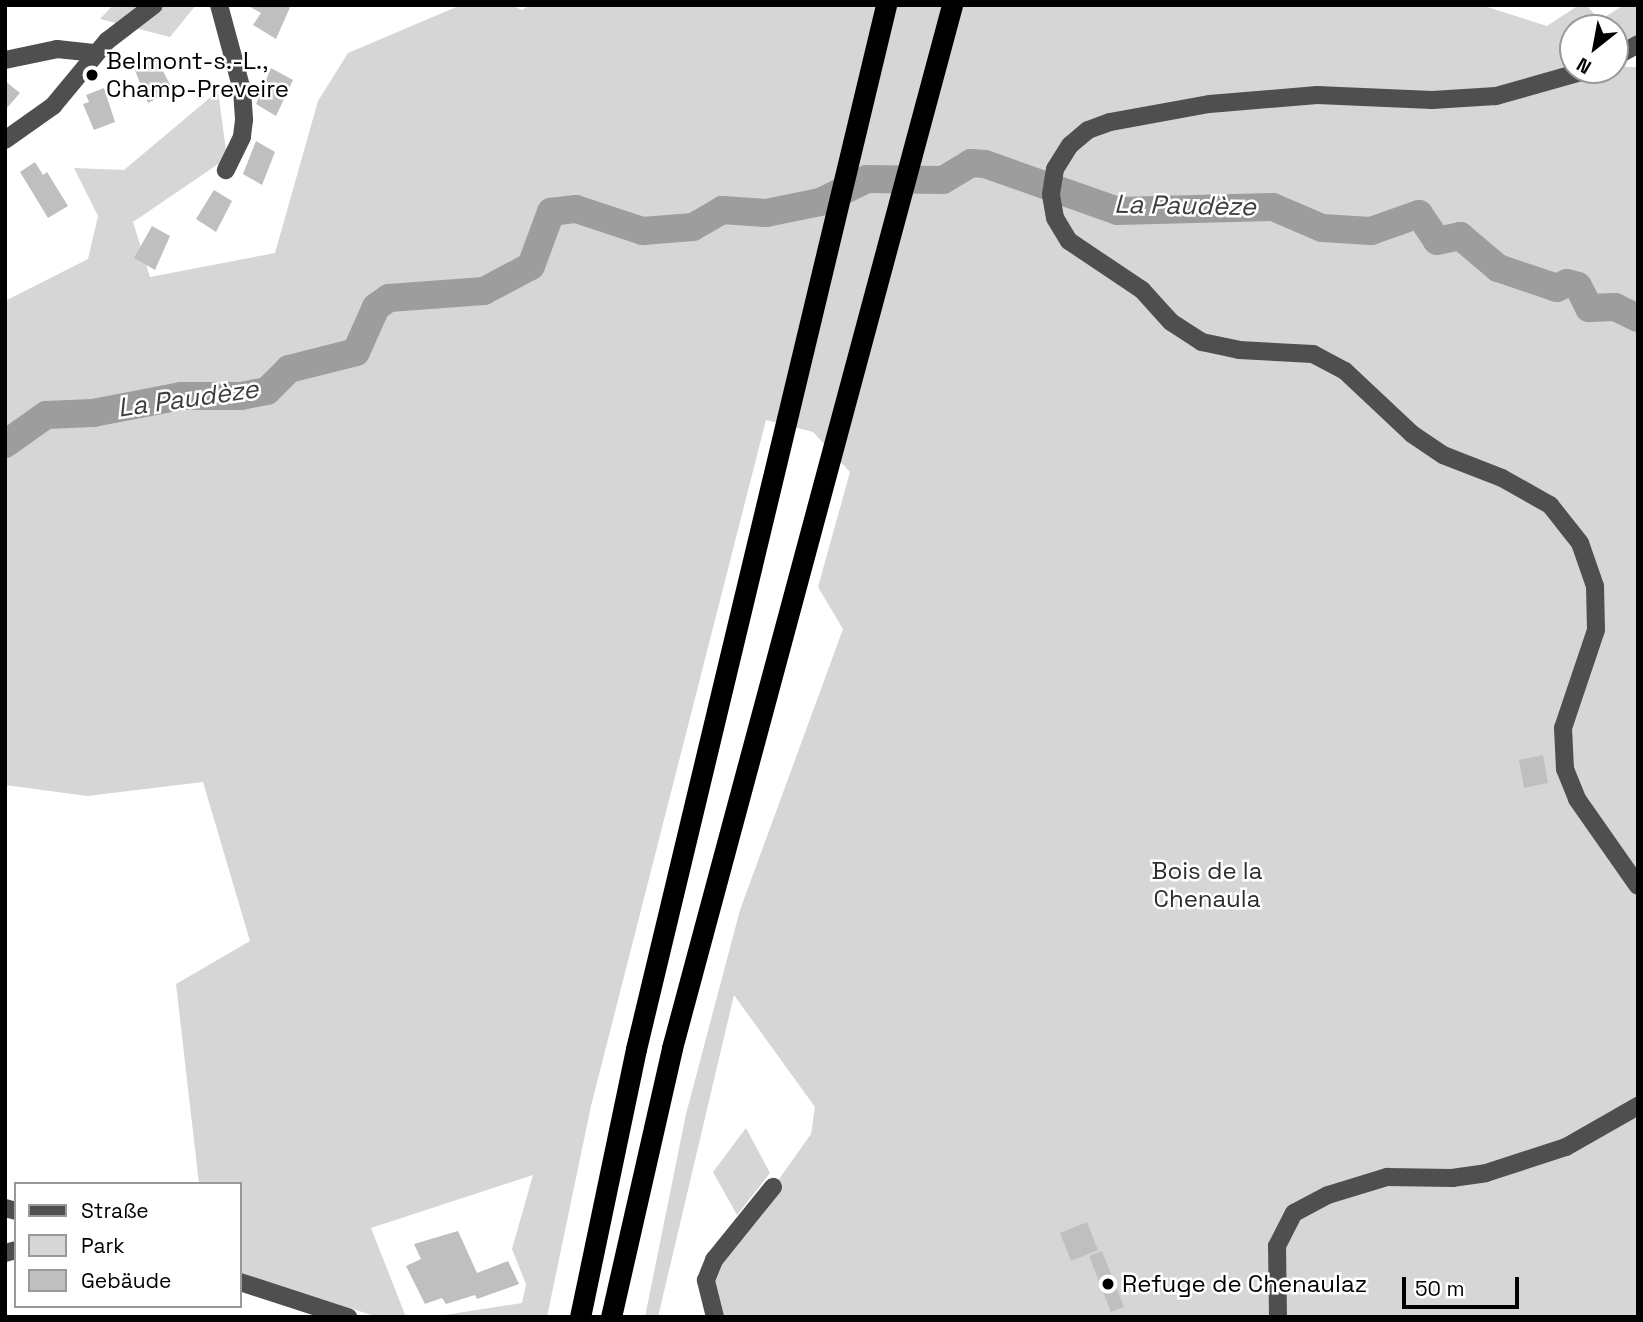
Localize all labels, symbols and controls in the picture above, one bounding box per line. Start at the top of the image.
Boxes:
north arrow [1559,14,1629,84]
place label: Belmont-s.-L., Champ-Preveire [106,47,289,103]
text: N [1572,52,1596,80]
marker: Belmont-s.-L., Champ-Preveire [84,67,100,83]
water label: La Paudèze [1114,189,1256,223]
water label: La Paudèze [116,374,260,424]
park label: Bois de la Chenaula [1152,857,1262,913]
legend [14,1182,242,1308]
text: Straße [81,1197,149,1224]
text: Park [81,1232,125,1259]
scale bar [1405,1262,1522,1306]
text: Gebäude [81,1267,171,1294]
place label: Refuge de Chenaulaz [1122,1270,1367,1298]
text: 50 m [1415,1275,1465,1302]
marker: Refuge de Chenaulaz [1100,1276,1116,1292]

